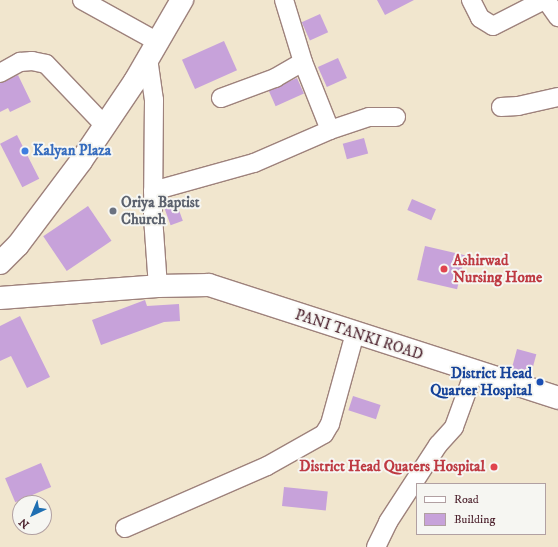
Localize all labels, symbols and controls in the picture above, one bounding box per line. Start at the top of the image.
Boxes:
place label: Kalyan Plaza [33,142,111,160]
marker: Kalyan Plaza [20,146,30,156]
place label: Oriya Baptist Church [121,193,200,228]
marker: Oriya Baptist Church [108,206,118,216]
place label: Ashirwad Nursing Home [453,251,542,286]
marker: Ashirwad Nursing Home [438,263,450,275]
street label: PANI TANKI ROAD [293,306,425,364]
place label: District Head Quarter Hospital [430,364,532,399]
marker: District Head Quarter Hospital [535,377,545,387]
place label: District Head Quaters Hospital [299,458,485,476]
marker: District Head Quaters Hospital [488,461,500,473]
legend [416,483,546,535]
text: Road [454,492,479,507]
north arrow [12,495,52,535]
text: Building [454,512,495,527]
text: N [16,515,32,531]

